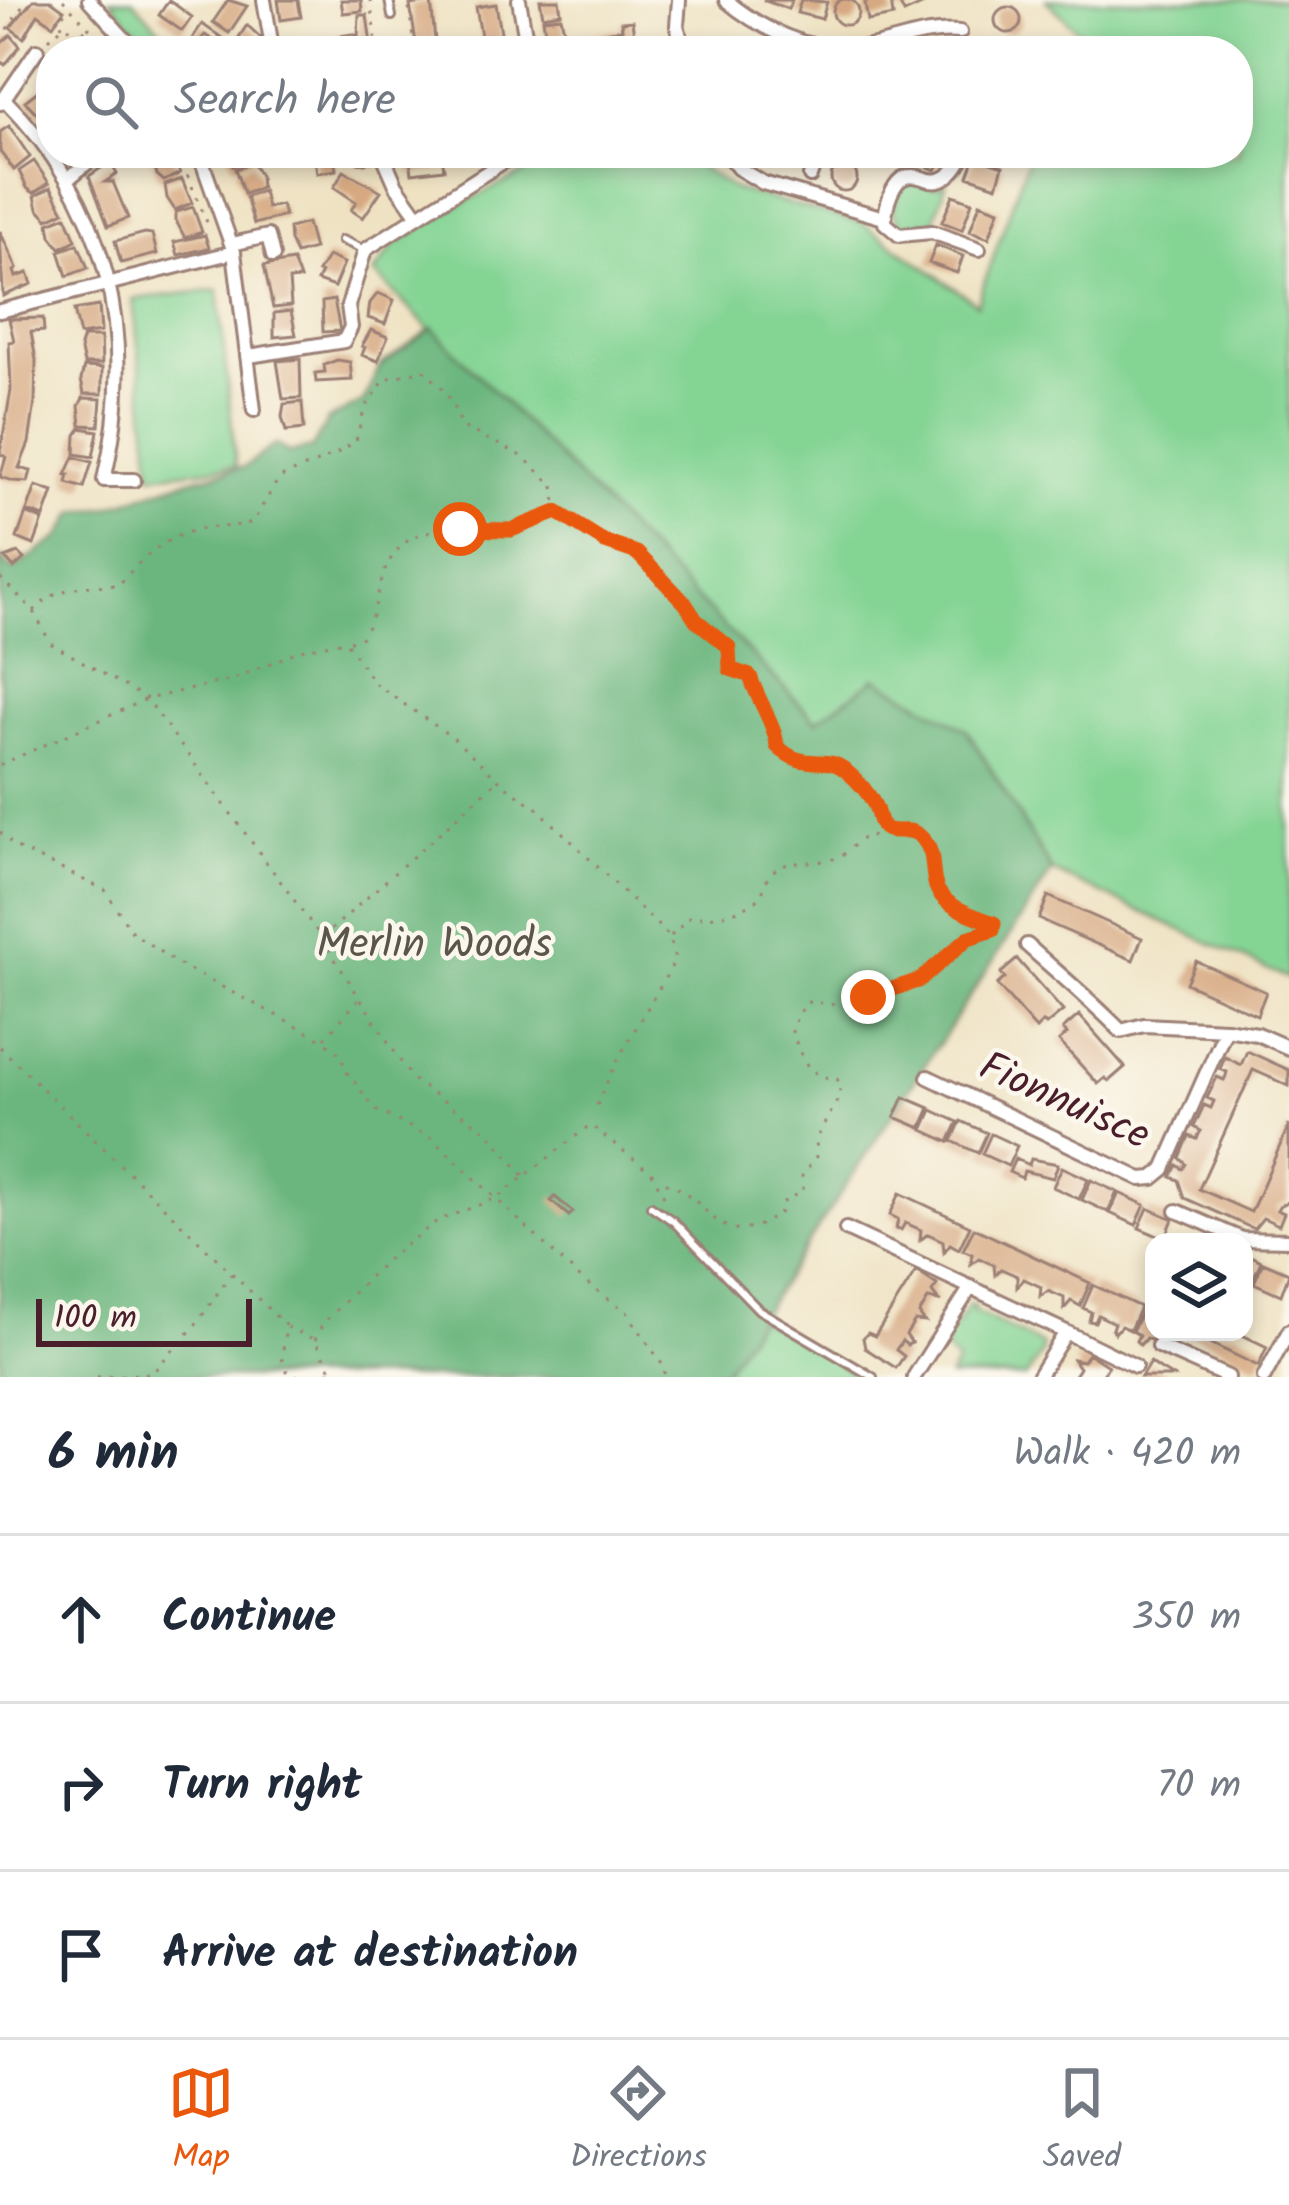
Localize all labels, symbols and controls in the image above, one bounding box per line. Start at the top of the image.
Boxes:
search box [36,36,1253,168]
text: Search here [174,66,396,138]
icon: search [78,69,144,135]
route start [433,502,487,556]
park label: Merlin Woods [316,912,552,979]
route end [841,970,895,1024]
street label: Fionnuisce [967,1034,1161,1170]
map controls [1145,1233,1253,1341]
button: layers [1145,1233,1253,1341]
scale bar [36,1293,252,1346]
text: 100 m [54,1293,137,1346]
text: 6 min [48,1415,179,1496]
text: Walk · 420 m [1014,1424,1241,1486]
text: Continue [162,1583,336,1655]
icon: ahead [48,1586,114,1652]
text: 350 m [1132,1588,1241,1650]
text: Turn right [162,1751,362,1823]
icon: right [48,1754,114,1820]
text: 70 m [1157,1756,1241,1818]
text: Arrive at destination [162,1919,578,1991]
icon: arrive [48,1922,114,1988]
tab: Map [168,2060,234,2185]
tab: Directions [570,2060,707,2185]
tab: Saved [1043,2060,1121,2185]

